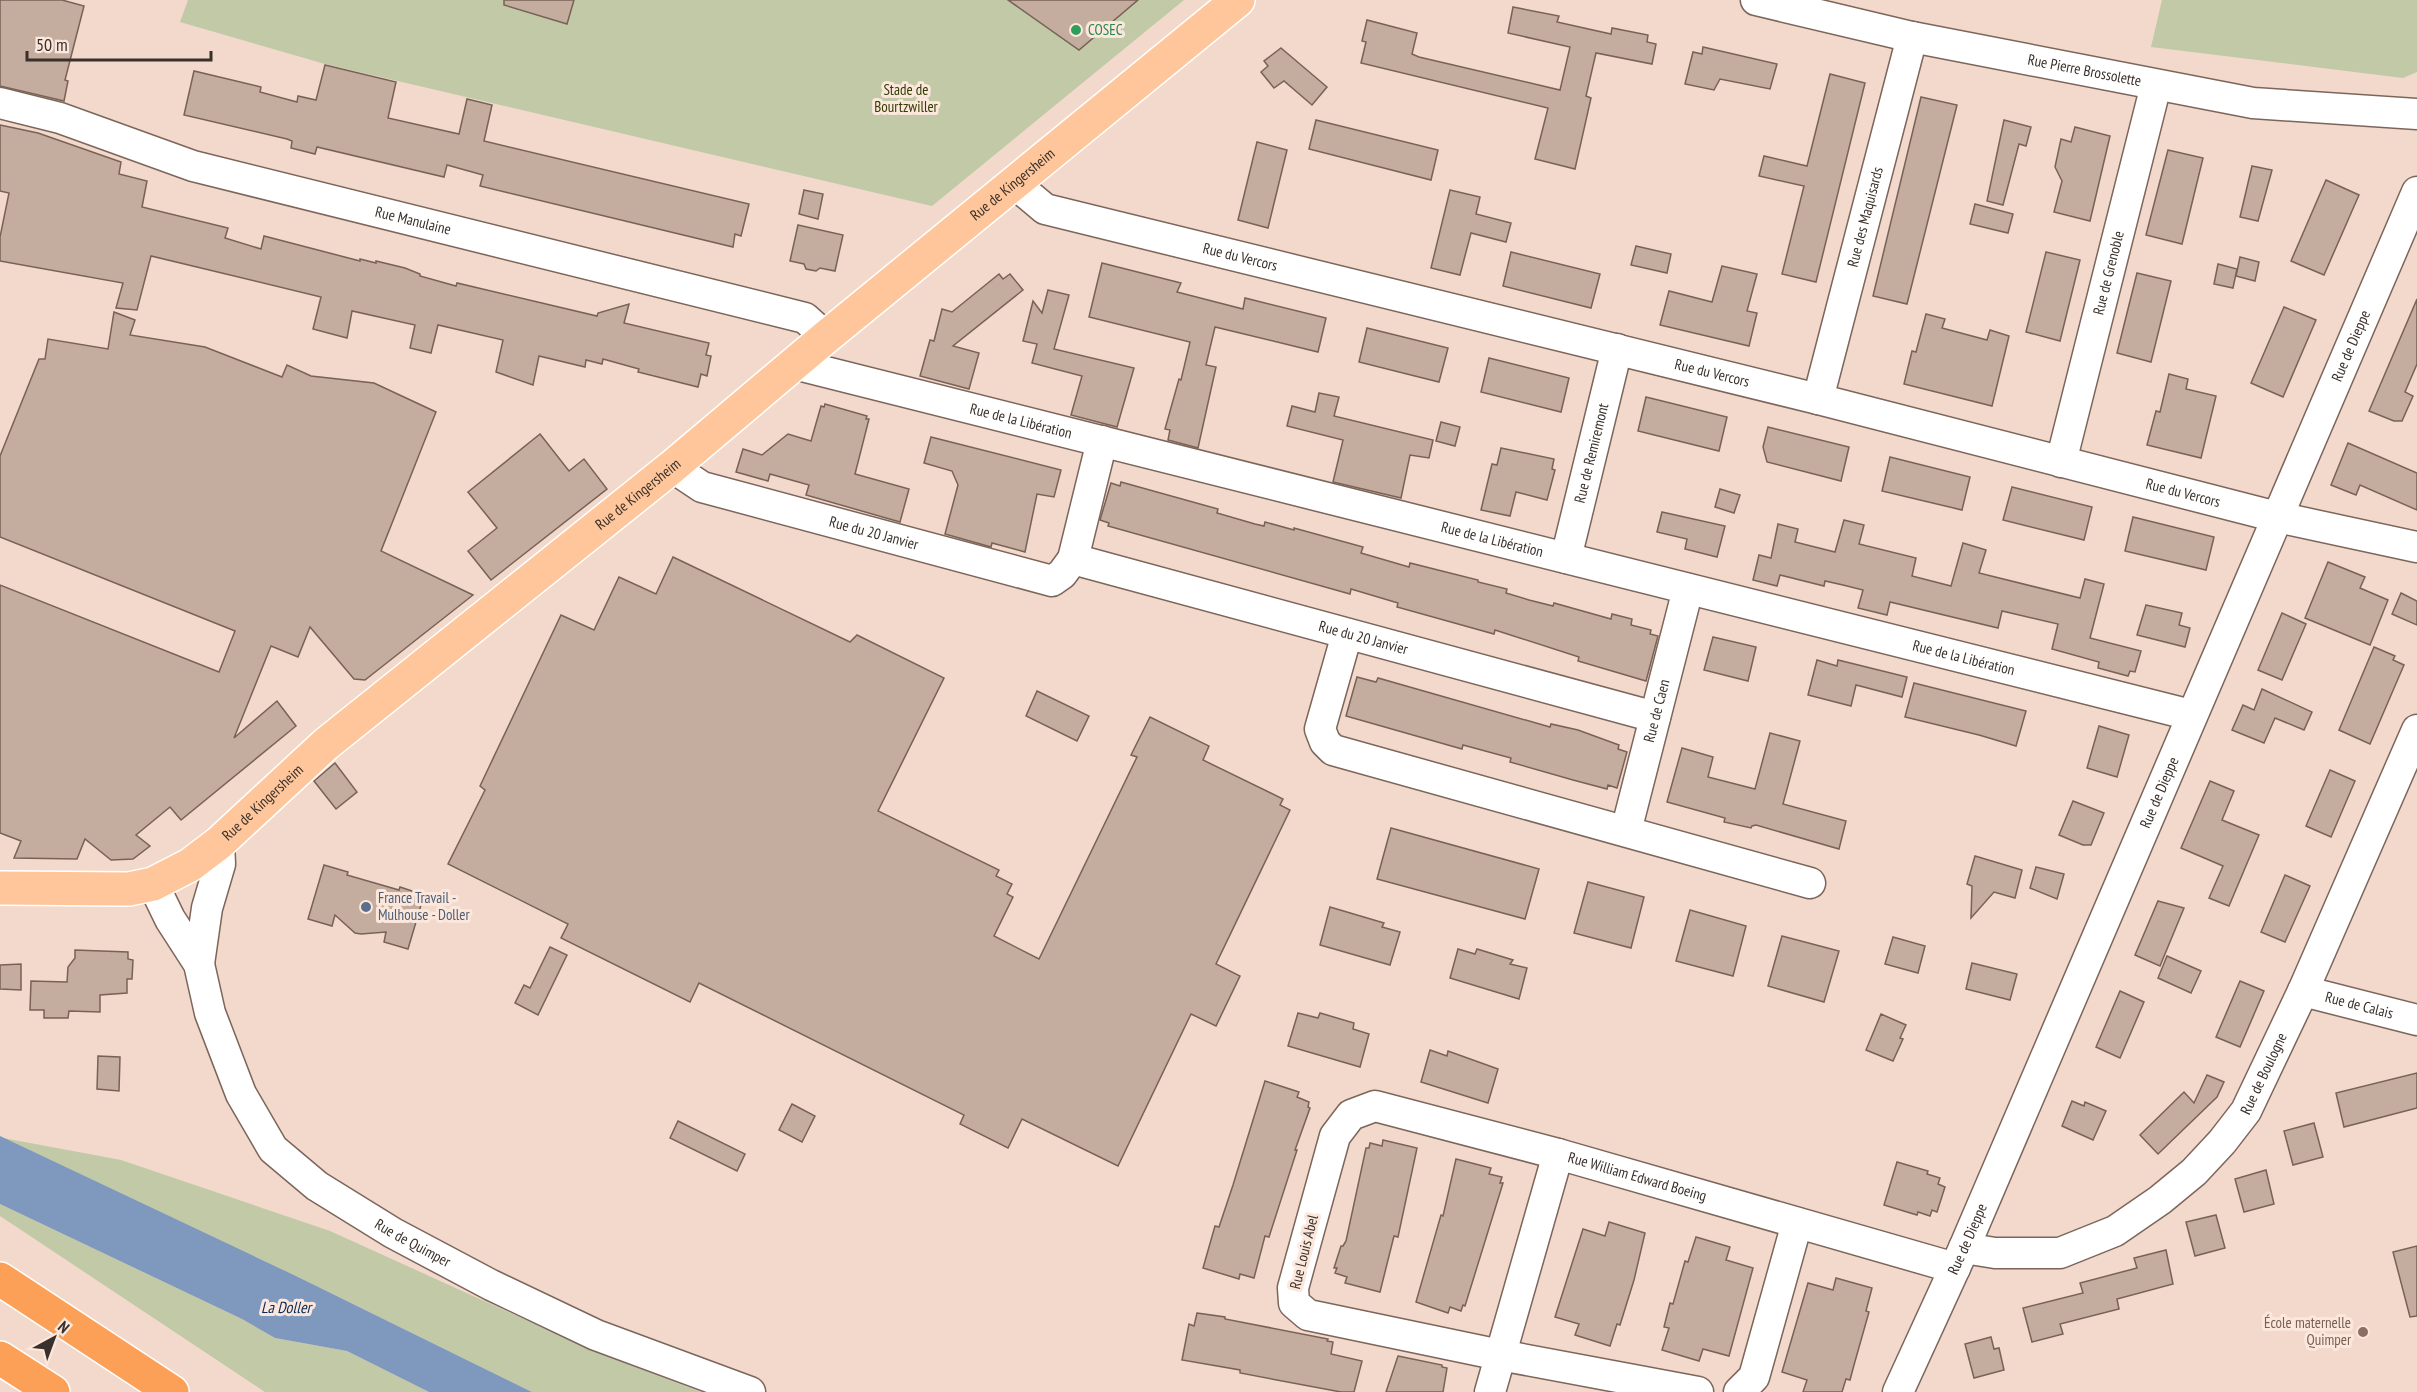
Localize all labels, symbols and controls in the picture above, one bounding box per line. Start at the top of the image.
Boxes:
place label: COSEC [1088,20,1123,39]
marker: COSEC [1069,23,1083,37]
scale bar [27,24,212,62]
text: 50 m [36,33,68,56]
street label: Rue Pierre Brossolette [2026,50,2143,90]
park label: Stade de Bourtzwiller [874,80,939,116]
street label: Rue de Kingersheim [966,144,1058,224]
street label: Rue des Maquisards [1843,165,1887,269]
street label: Rue Manulaine [373,202,453,239]
street label: Rue de Grenoble [2088,229,2128,317]
street label: Rue du Vercors [1201,238,1280,275]
street label: Rue de Dieppe [2327,307,2374,384]
street label: Rue du Vercors [1673,354,1752,391]
street label: Rue de la Libération [968,399,1074,442]
street label: Rue de Remiremont [1570,401,1612,505]
street label: Rue de Kingersheim [591,454,684,534]
street label: Rue du Vercors [2144,474,2222,511]
street label: Rue du 20 Janvier [827,512,922,554]
street label: Rue de la Libération [1439,517,1545,561]
street label: Rue du 20 Janvier [1317,616,1411,659]
street label: Rue de la Libération [1911,635,2017,679]
street label: Rue de Caen [1639,677,1673,744]
street label: Rue de Dieppe [2135,754,2183,831]
street label: Rue de Kingersheim [218,760,307,845]
place label: France Travail - Mulhouse - Doller [378,888,471,924]
marker: France Travail - Mulhouse - Doller [359,900,373,914]
street label: Rue de Calais [2323,987,2395,1023]
street label: Rue de Boulogne [2236,1029,2291,1117]
street label: Rue William Edward Boeing [1566,1147,1709,1205]
street label: Rue de Dieppe [1943,1200,1991,1277]
street label: Rue Louis Abel [1285,1212,1322,1291]
street label: Rue de Quimper [372,1214,455,1271]
water label: La Doller [261,1297,314,1317]
north arrow [24,1308,84,1368]
place label: École maternelle Quimper [2264,1313,2352,1349]
text: N [54,1316,74,1337]
marker: École maternelle Quimper [2356,1325,2370,1339]

